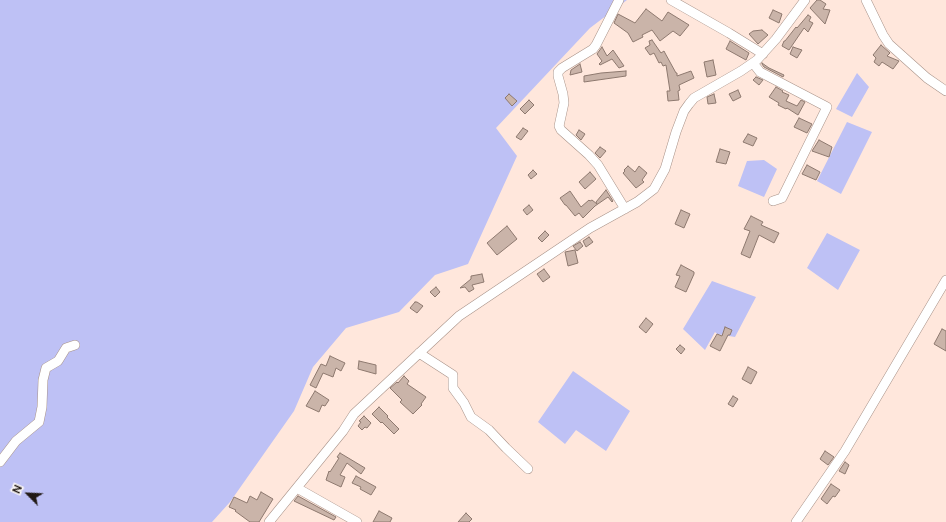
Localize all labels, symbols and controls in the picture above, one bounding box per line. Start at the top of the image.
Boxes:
north arrow [8,474,48,514]
text: N [9,483,25,496]

